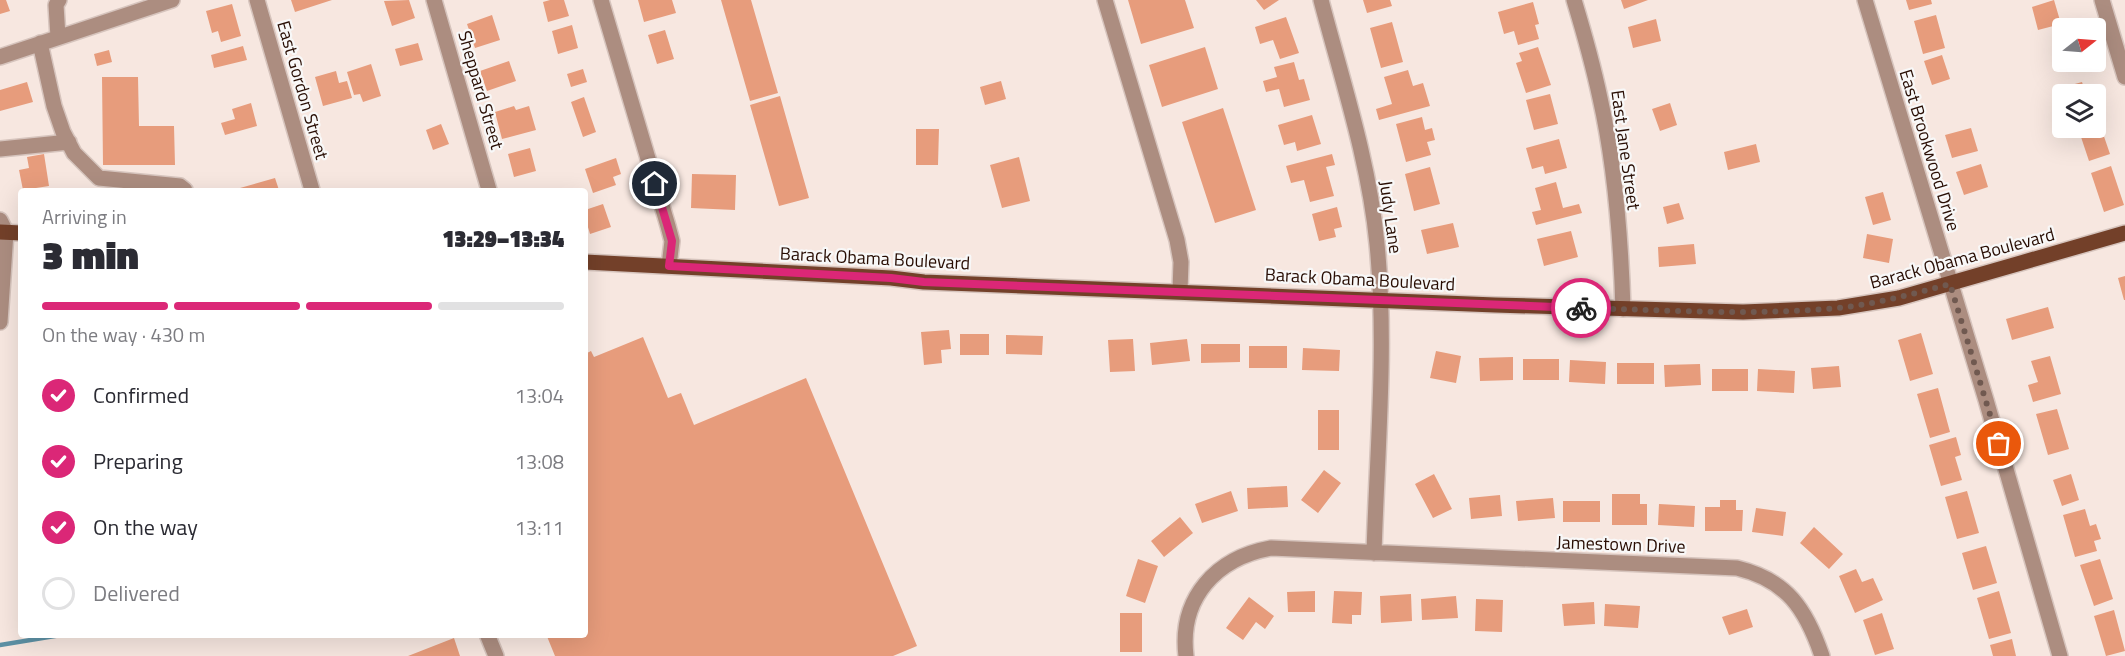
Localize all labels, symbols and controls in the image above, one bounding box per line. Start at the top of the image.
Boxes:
street label: East Gordon Street [270,17,336,163]
north arrow [2052,18,2106,72]
map controls [2052,18,2106,138]
street label: Sheppard Street [451,27,511,153]
street label: East Brookwood Drive [1893,66,1967,234]
button: layers [2052,84,2106,138]
street label: East Jane Street [1604,88,1648,212]
pin [629,158,680,209]
icon: home [638,167,671,200]
street label: Judy Lane [1373,179,1409,255]
text: Arriving in [42,201,127,232]
street label: Barack Obama Boulevard [1867,220,2057,296]
text: 13:29–13:34 [442,222,564,256]
text: 3 min [42,225,139,284]
street label: Barack Obama Boulevard [779,240,971,276]
street label: Barack Obama Boulevard [1264,261,1456,297]
courier [1551,278,1611,338]
icon: bike [1565,292,1598,325]
text: On the way · 430 m [42,319,205,350]
text: Confirmed [93,378,189,412]
icon: check [42,379,75,412]
text: 13:04 [515,380,564,411]
pin [1973,418,2024,469]
icon: bag [1982,427,2015,460]
text: Preparing [93,444,183,478]
icon: check [42,445,75,478]
text: 13:08 [515,446,564,477]
text: On the way [93,510,198,544]
icon: check [42,511,75,544]
text: 13:11 [515,512,564,543]
street label: Jamestown Drive [1556,528,1686,560]
text: Delivered [93,576,180,610]

